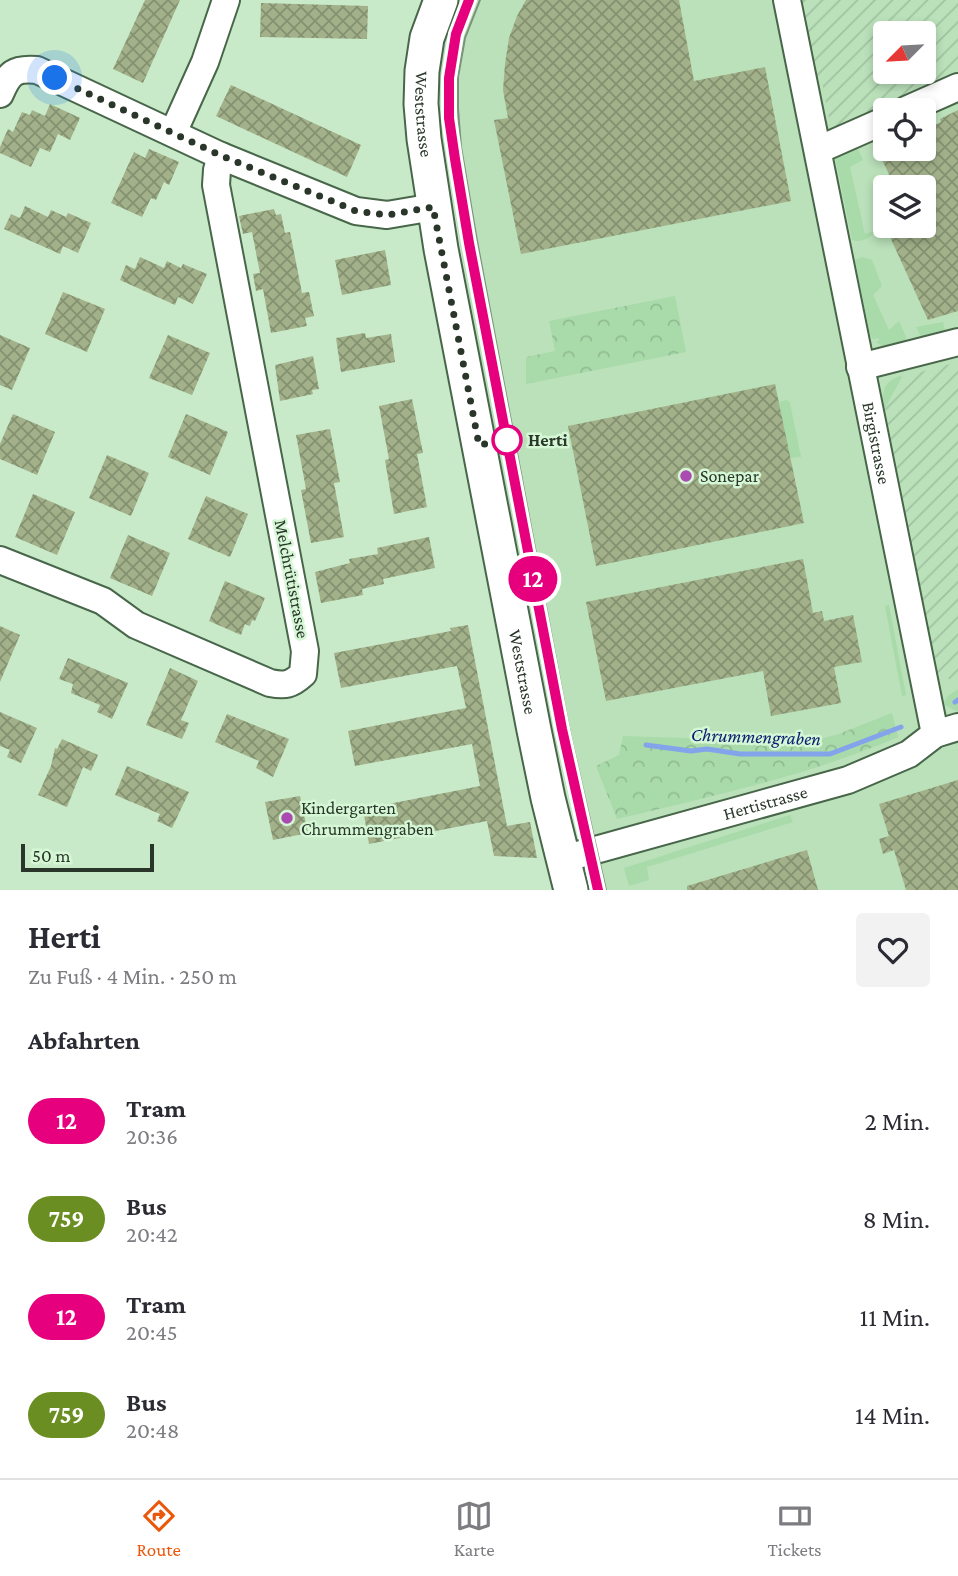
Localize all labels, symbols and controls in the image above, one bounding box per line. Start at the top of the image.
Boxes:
north arrow [873,21,936,84]
map controls [873,21,936,238]
your location [37,60,72,95]
street label: Weststrasse [411,71,437,158]
button: locate [873,98,936,161]
button: layers [873,175,936,238]
street label: Birgistrasse [858,400,894,486]
marker: Herti [492,425,522,455]
place label: Herti [528,430,568,450]
place label: Sonepar [700,466,760,486]
marker: Sonepar [678,468,694,484]
street label: Melchrütistrasse [271,518,313,640]
line badge: 12 [502,556,564,602]
text: 12 [522,565,544,592]
street label: Weststrasse [505,628,541,716]
water label: Chrummengraben [691,724,821,749]
street label: Hertistrasse [721,782,810,824]
place label: Kindergarten Chrummengraben [301,798,434,839]
marker: Kindergarten Chrummengraben [279,810,295,826]
scale bar [21,841,154,873]
text: 50 m [32,845,71,866]
button: heart [856,913,930,987]
text: Herti [28,918,101,955]
text: Zu Fuß · 4 Min. · 250 m [28,963,237,989]
text: Abfahrten [28,1026,140,1055]
text: Tram [126,1094,186,1123]
text: 12 [56,1107,77,1134]
text: 2 Min. [864,1107,930,1136]
text: 20:36 [126,1123,178,1149]
text: Bus [126,1192,167,1221]
text: 759 [49,1205,84,1232]
text: 8 Min. [863,1205,930,1234]
text: 20:42 [126,1221,178,1247]
text: Tram [126,1290,186,1319]
text: 12 [56,1303,77,1330]
text: 11 Min. [860,1303,930,1332]
text: 20:45 [126,1319,178,1345]
text: Bus [126,1388,167,1417]
text: 759 [49,1401,84,1428]
text: 14 Min. [855,1401,930,1430]
text: 20:48 [126,1417,179,1443]
tab: Route [136,1497,181,1560]
tab: Karte [454,1497,495,1560]
tab: Tickets [768,1497,822,1560]

